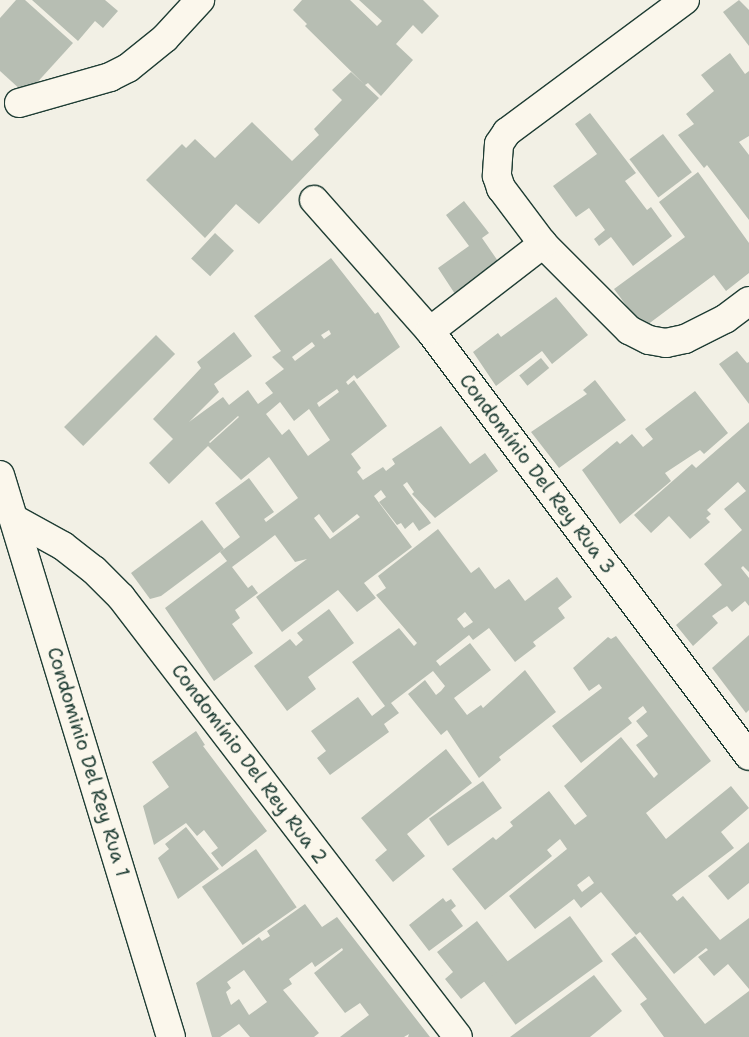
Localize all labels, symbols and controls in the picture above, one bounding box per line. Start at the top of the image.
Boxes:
street label: Condomínio Del Rey Rua 3 [454,370,620,578]
street label: Condominio Del Rey Rua 1 [42,644,134,880]
street label: Condomínio Del Rey Rua 2 [166,660,332,868]

